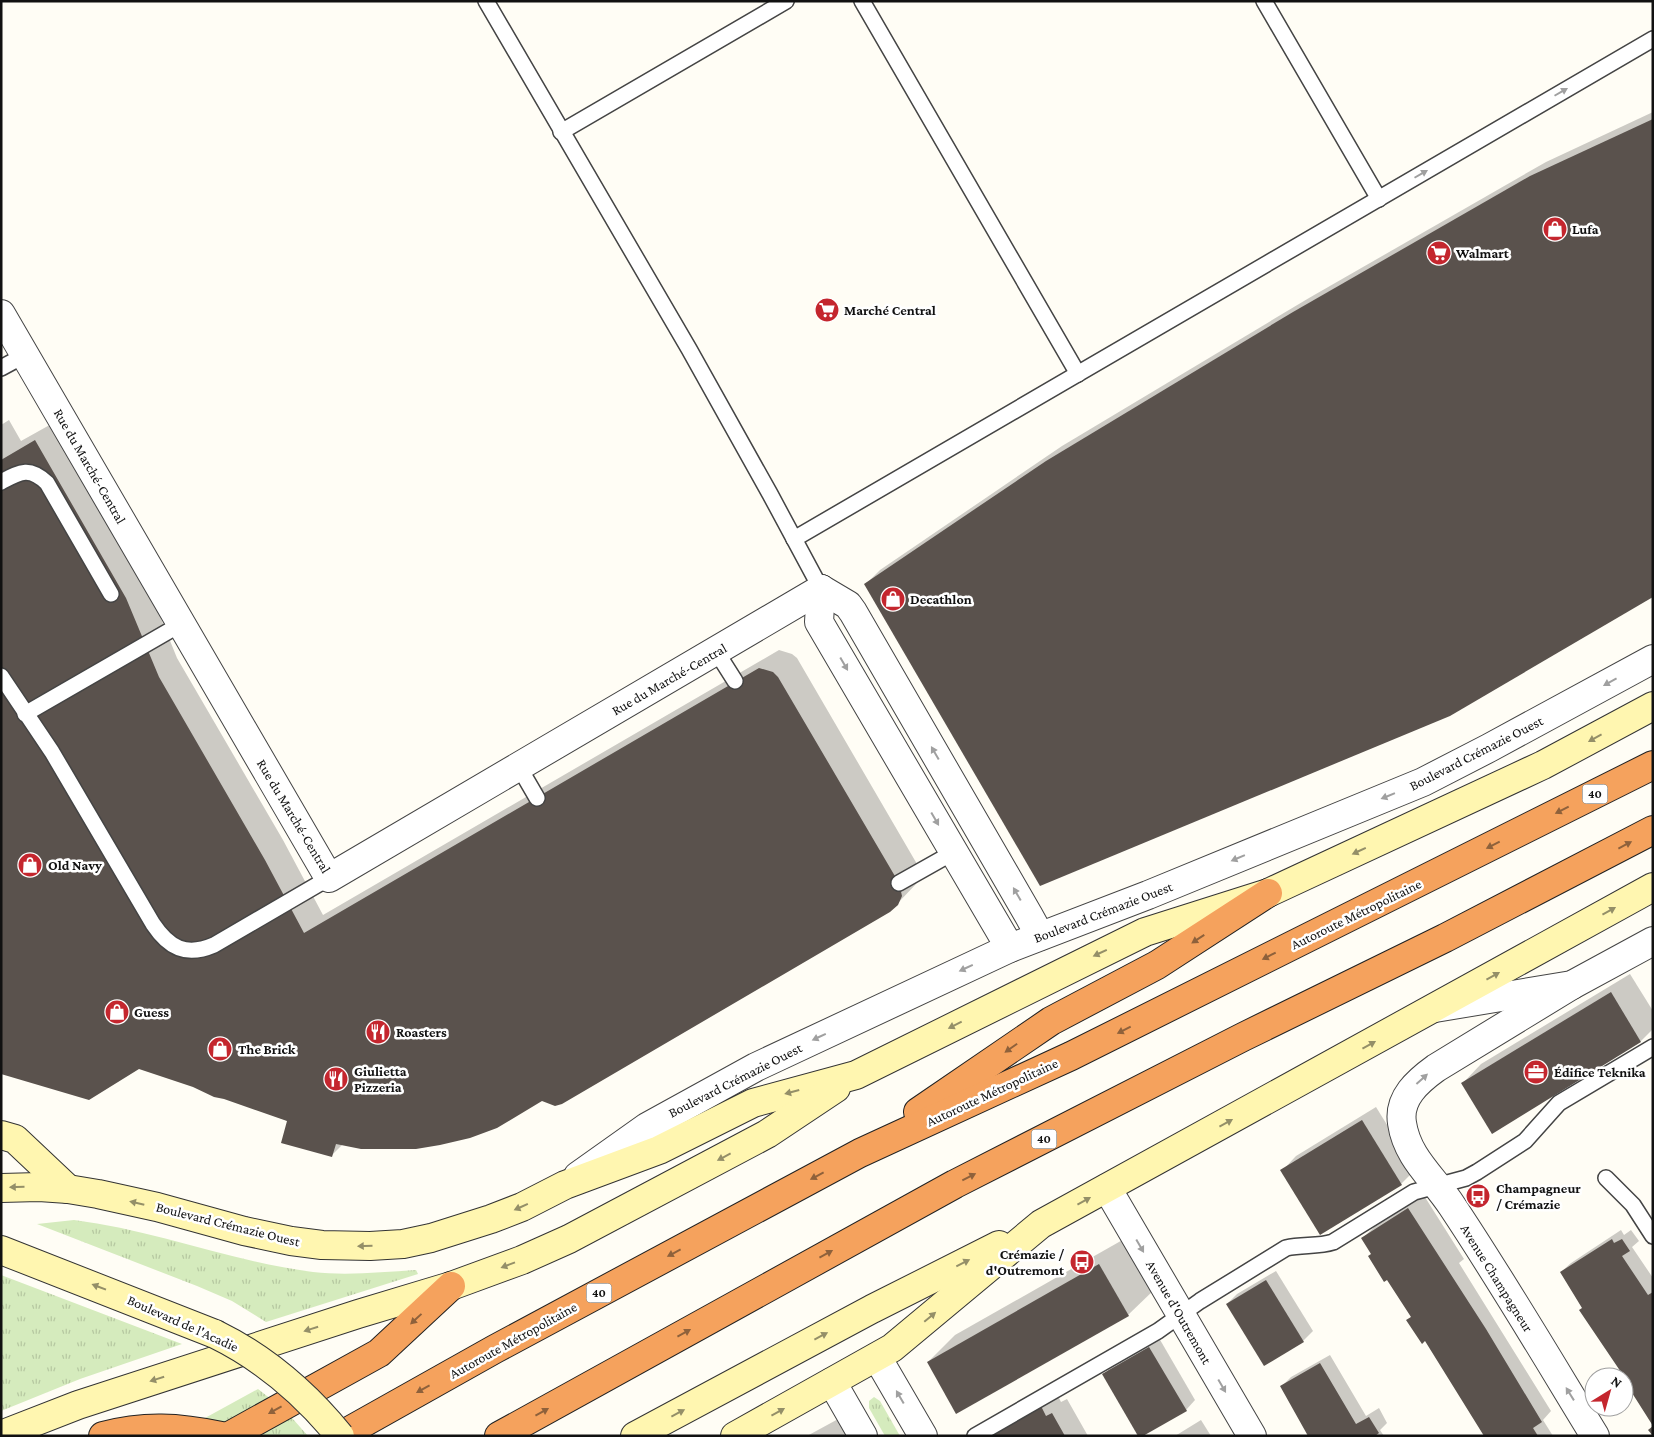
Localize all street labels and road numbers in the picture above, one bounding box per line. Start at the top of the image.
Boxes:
street label: Rue du Marché-Central [51,406,130,527]
street label: Rue du Marché-Central [609,639,730,718]
street label: Boulevard Crémazie Ouest [1407,712,1546,794]
street label: Rue du Marché-Central [254,756,335,876]
road number: 40 [1582,784,1608,804]
street label: Autoroute Métropolitaine [1288,875,1424,953]
street label: Boulevard Crémazie Ouest [1031,878,1175,946]
street label: Boulevard Crémazie Ouest [666,1039,805,1121]
street label: Autoroute Métropolitaine [924,1055,1060,1129]
road number: 40 [1032,1130,1056,1148]
street label: Boulevard Crémazie Ouest [154,1198,302,1250]
street label: Avenue Champagneur [1457,1221,1537,1335]
street label: Avenue d'Outremont [1143,1257,1215,1367]
road number: 40 [586,1284,612,1302]
street label: Boulevard de l'Acadie [125,1291,241,1355]
street label: Autoroute Métropolitaine [447,1298,579,1382]

